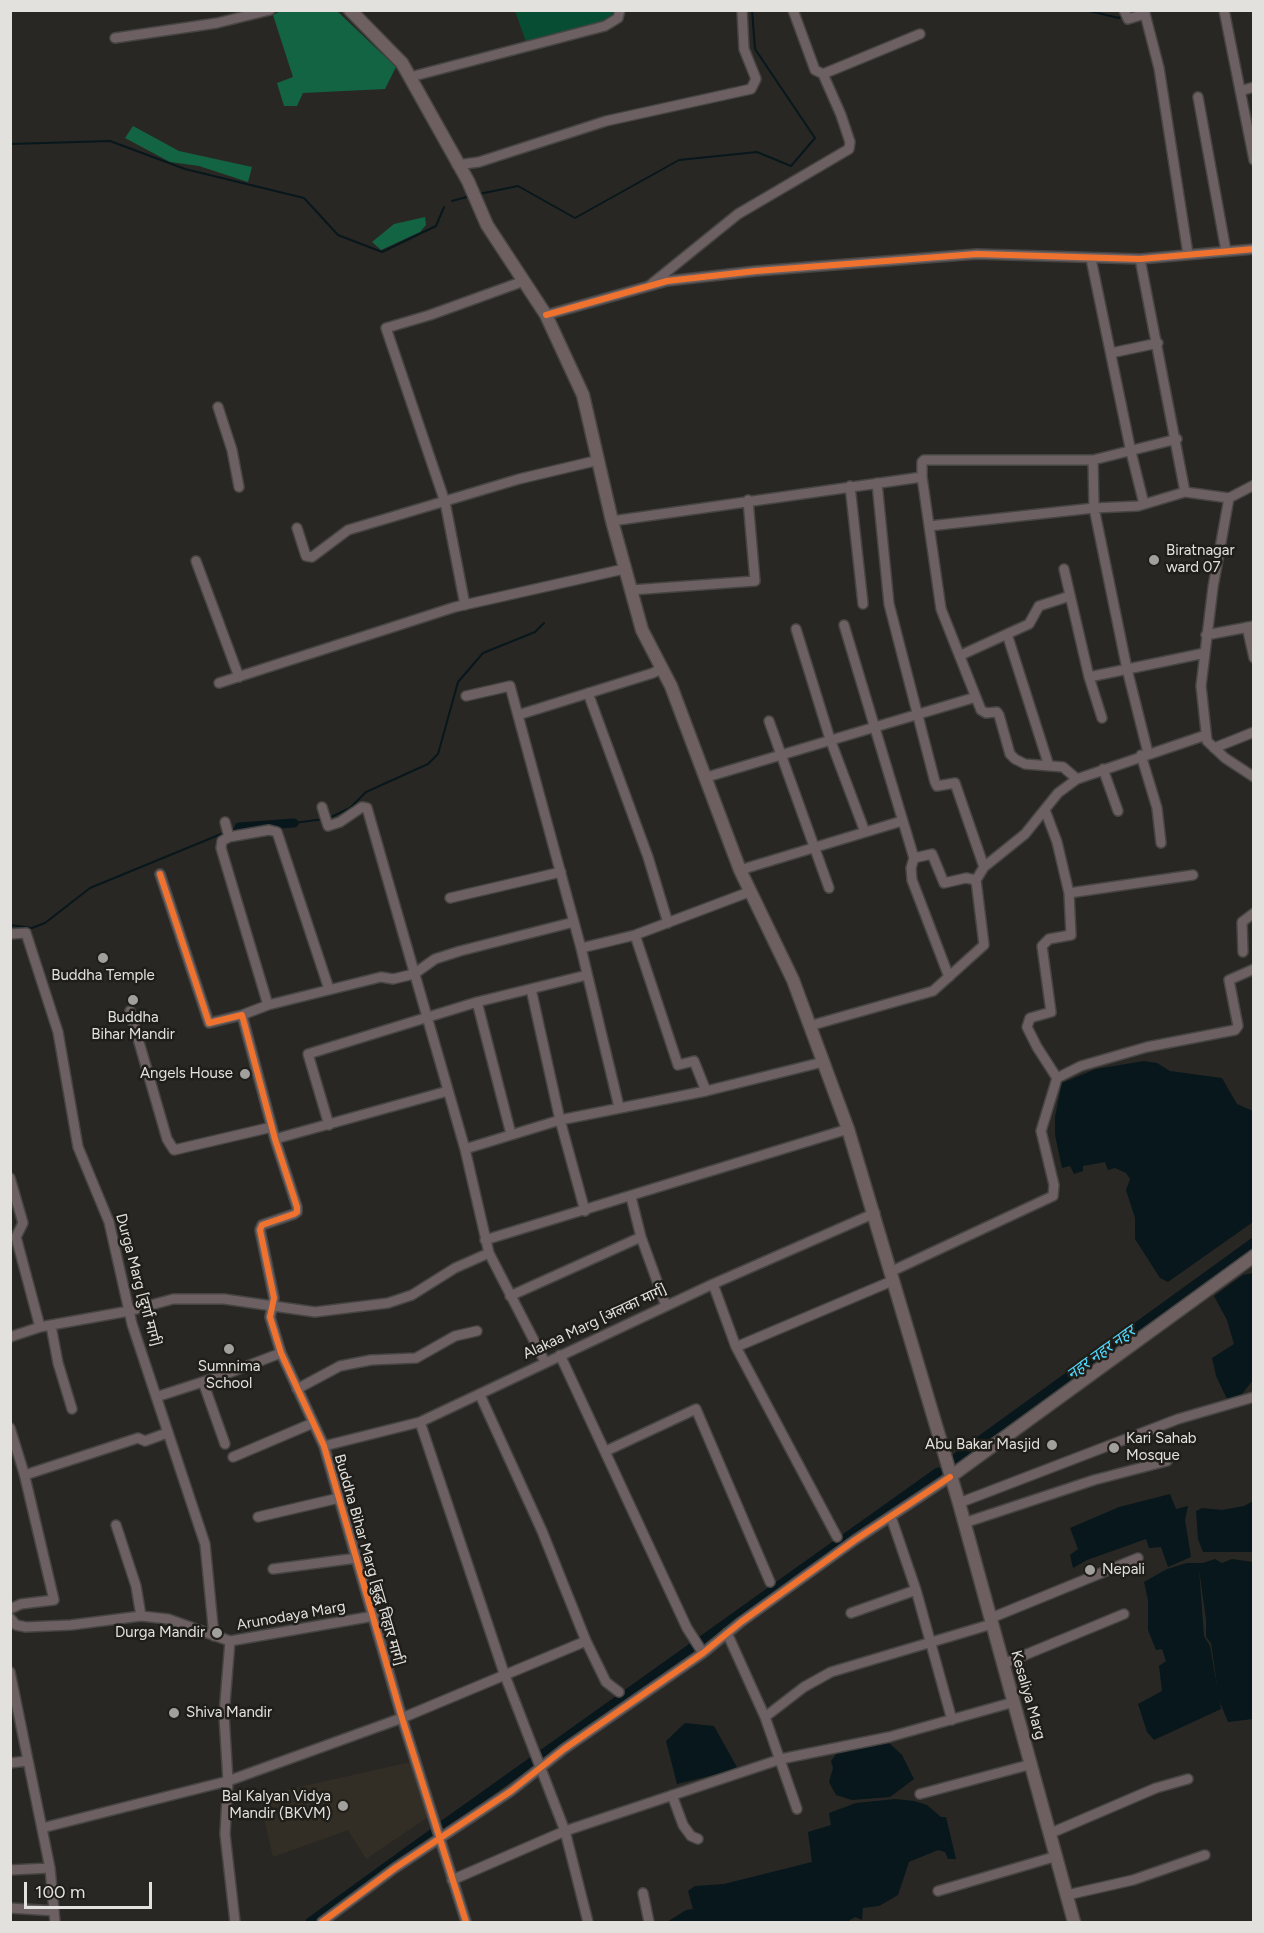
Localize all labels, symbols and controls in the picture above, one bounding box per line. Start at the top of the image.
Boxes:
place label: Biratnagar ward 07 [1166,542,1235,577]
marker: Biratnagar ward 07 [1147,553,1161,567]
marker: Buddha Temple [96,951,110,965]
place label: Buddha Temple [51,967,155,985]
marker: Buddha Bihar Mandir [126,993,140,1007]
place label: Buddha Bihar Mandir [91,1009,175,1044]
place label: Angels House [140,1065,233,1083]
marker: Angels House [238,1067,252,1081]
street label: Durga Marg [दुर्गा मार्ग] [112,1212,164,1348]
street label: Alakaa Marg [अलका मार्ग] [520,1281,670,1363]
water label: नहर नहर नहर [1063,1322,1139,1384]
marker: Sumnima School [222,1342,236,1356]
place label: Sumnima School [198,1358,260,1393]
place label: Kari Sahab Mosque [1126,1430,1197,1465]
place label: Abu Bakar Masjid [925,1436,1040,1454]
marker: Abu Bakar Masjid [1045,1438,1059,1452]
marker: Kari Sahab Mosque [1107,1441,1121,1455]
street label: Buddha Bihar Marg [बुद्ध विहार मार्ग] [330,1452,408,1668]
place label: Nepali [1102,1561,1145,1579]
marker: Nepali [1083,1563,1097,1577]
street label: Arunodaya Marg [235,1598,347,1634]
place label: Durga Mandir [115,1624,205,1642]
marker: Durga Mandir [210,1626,224,1640]
street label: Kesaliya Marg [1007,1648,1049,1742]
place label: Shiva Mandir [186,1704,272,1722]
marker: Shiva Mandir [167,1706,181,1720]
place label: Bal Kalyan Vidya Mandir (BKVM) [222,1788,331,1823]
marker: Bal Kalyan Vidya Mandir (BKVM) [336,1799,350,1813]
scale bar [27,1870,154,1908]
text: 100 m [35,1881,85,1903]

